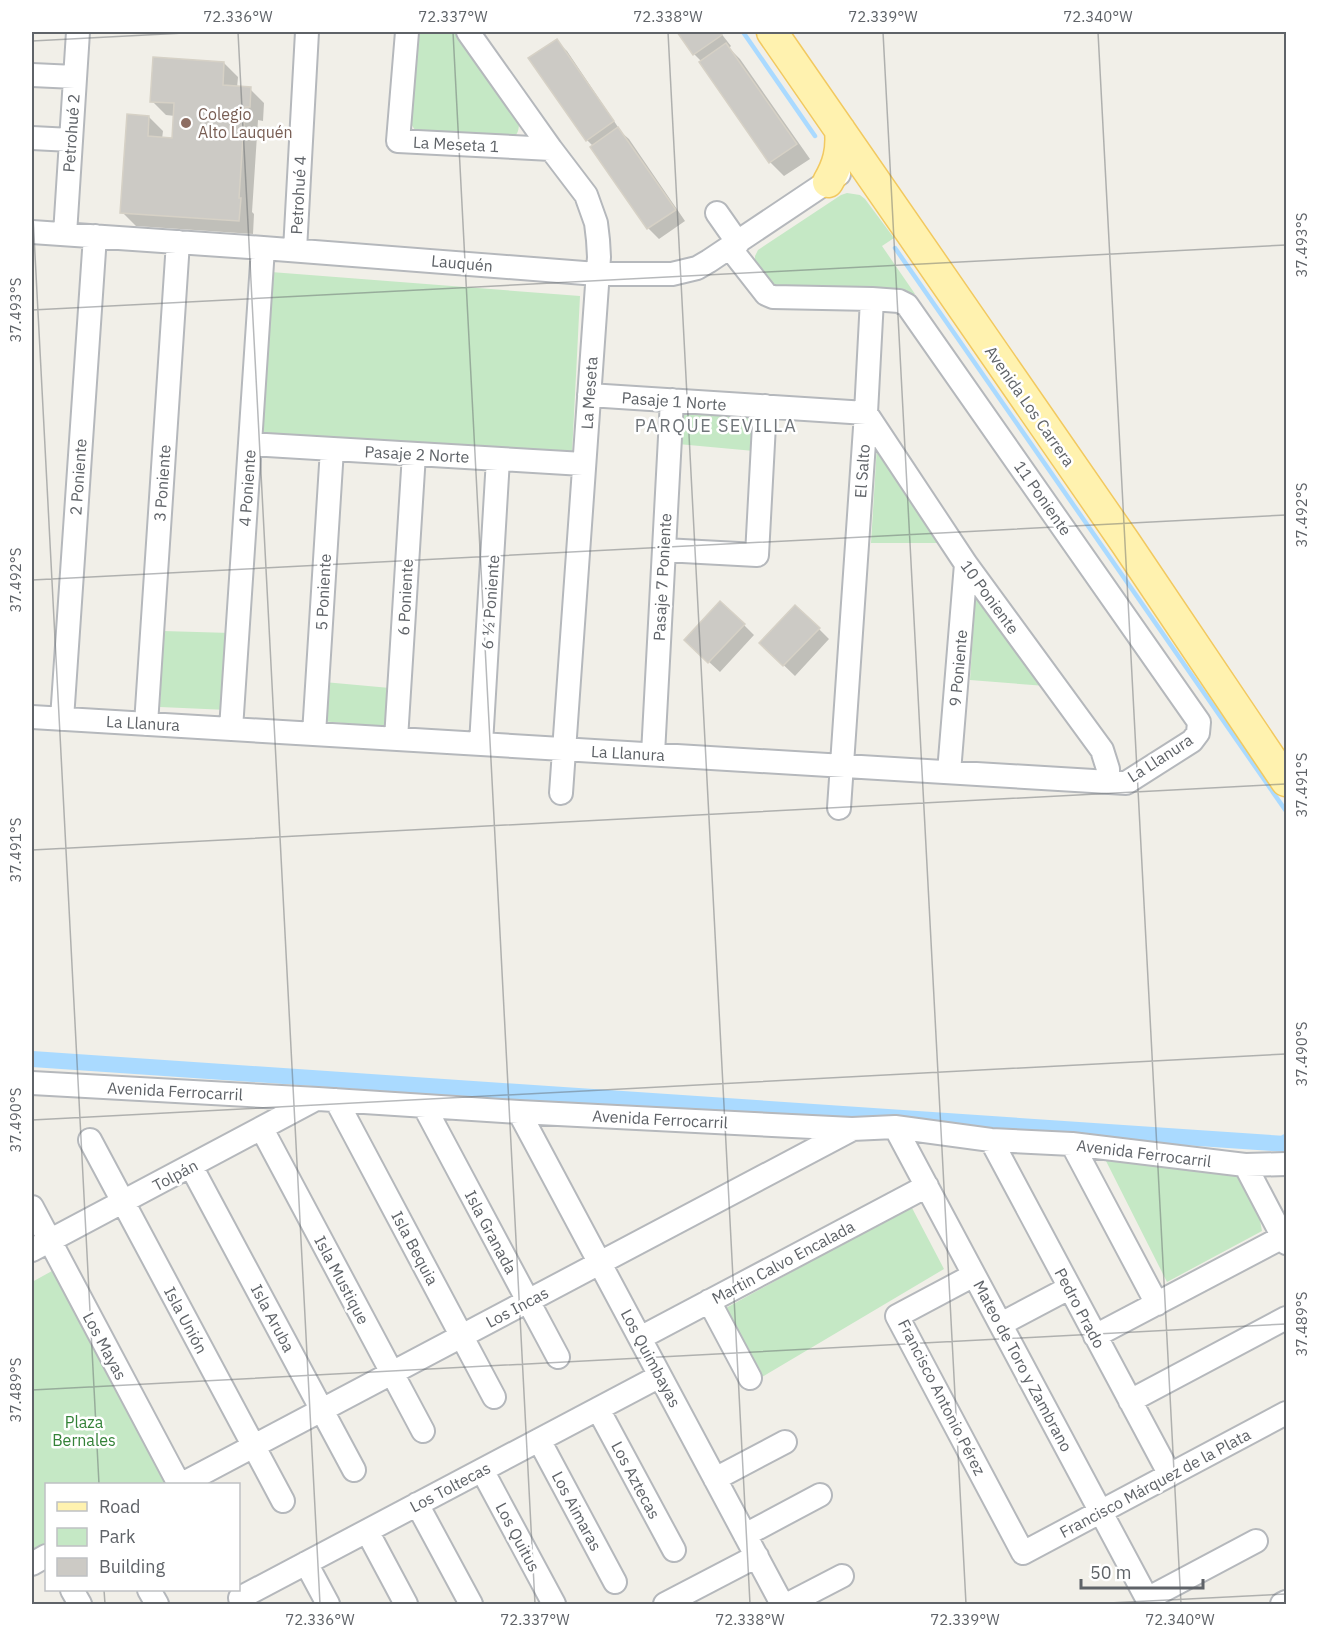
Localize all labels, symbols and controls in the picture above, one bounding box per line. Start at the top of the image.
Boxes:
text: 72.336°W [203,7,273,26]
text: 72.337°W [418,7,488,26]
text: 72.338°W [633,7,703,26]
text: 72.339°W [848,7,918,26]
text: 72.340°W [1063,7,1133,26]
street label: Petrohué 2 [58,93,84,173]
place label: Colegio Alto Lauquén [198,104,293,142]
marker: Colegio Alto Lauquén [179,116,193,130]
street label: La Meseta 1 [412,132,500,156]
street label: Petrohué 4 [286,155,310,235]
text: 37.493°S [1292,213,1311,277]
street label: Lauquén [430,250,494,276]
text: 37.493°S [6,278,25,342]
street label: Avenida Los Carrera [981,342,1079,471]
street label: La Meseta [576,356,602,430]
street label: Pasaje 1 Norte [621,387,727,415]
district label: PARQUE SEVILLA [635,414,797,437]
street label: 2 Poniente [65,438,91,516]
street label: Pasaje 2 Norte [364,441,470,467]
street label: El Salto [850,443,874,499]
street label: 3 Poniente [149,444,175,522]
street label: 4 Poniente [234,449,260,527]
street label: 11 Poniente [1010,457,1076,539]
text: 37.492°S [1292,483,1311,547]
street label: Pasaje 7 Poniente [649,512,675,641]
text: 37.492°S [6,548,25,612]
street label: 5 Poniente [311,553,335,631]
street label: 6 ½ Poniente [477,554,503,650]
street label: 10 Poniente [956,556,1024,638]
street label: 6 Poniente [393,558,417,636]
street label: 9 Poniente [945,629,971,707]
street label: La Llanura [106,711,181,735]
street label: La Llanura [1124,729,1197,786]
street label: La Llanura [591,741,666,765]
text: 37.491°S [1292,753,1311,817]
text: 37.491°S [6,818,25,882]
text: 37.490°S [1292,1022,1311,1086]
street label: Avenida Ferrocarril [107,1077,243,1105]
text: 37.490°S [6,1088,25,1152]
street label: Avenida Ferrocarril [592,1105,728,1133]
street label: Avenida Ferrocarril [1075,1135,1213,1171]
street label: Tolpán [149,1155,201,1195]
street label: Isla Granada [461,1187,522,1278]
street label: Isla Bequia [387,1208,443,1289]
street label: Martin Calvo Encalada [708,1216,858,1308]
street label: Isla Mustique [310,1232,374,1328]
street label: Pedro Prado [1050,1264,1110,1352]
street label: Mateo de Toro y Zambrano [969,1277,1077,1455]
street label: Isla Aruba [247,1281,299,1356]
street label: Los Incas [482,1282,552,1332]
street label: Isla Unión [160,1283,212,1357]
text: 37.489°S [1292,1292,1311,1356]
street label: Los Quimbayas [617,1305,685,1411]
street label: Los Mayas [79,1309,131,1383]
street label: Francisco Antonio Pérez [894,1316,990,1478]
text: 37.489°S [6,1358,25,1422]
park label: Plaza Bernales [52,1412,116,1450]
street label: Francisco Márquez de la Plata [1056,1424,1254,1542]
street label: Los Aztecas [607,1438,665,1522]
street label: Los Toltecas [406,1457,494,1517]
street label: Los Aimaras [548,1468,606,1554]
legend [45,1483,240,1591]
text: Road [99,1495,140,1518]
street label: Los Quitus [491,1499,545,1575]
text: Park [99,1525,136,1548]
scale bar [1081,1552,1202,1590]
text: Building [99,1555,166,1578]
text: 50 m [1090,1561,1132,1584]
text: 72.336°W [285,1610,355,1629]
text: 72.337°W [500,1610,570,1629]
text: 72.338°W [715,1610,785,1629]
text: 72.339°W [930,1610,1000,1629]
text: 72.340°W [1145,1610,1215,1629]

